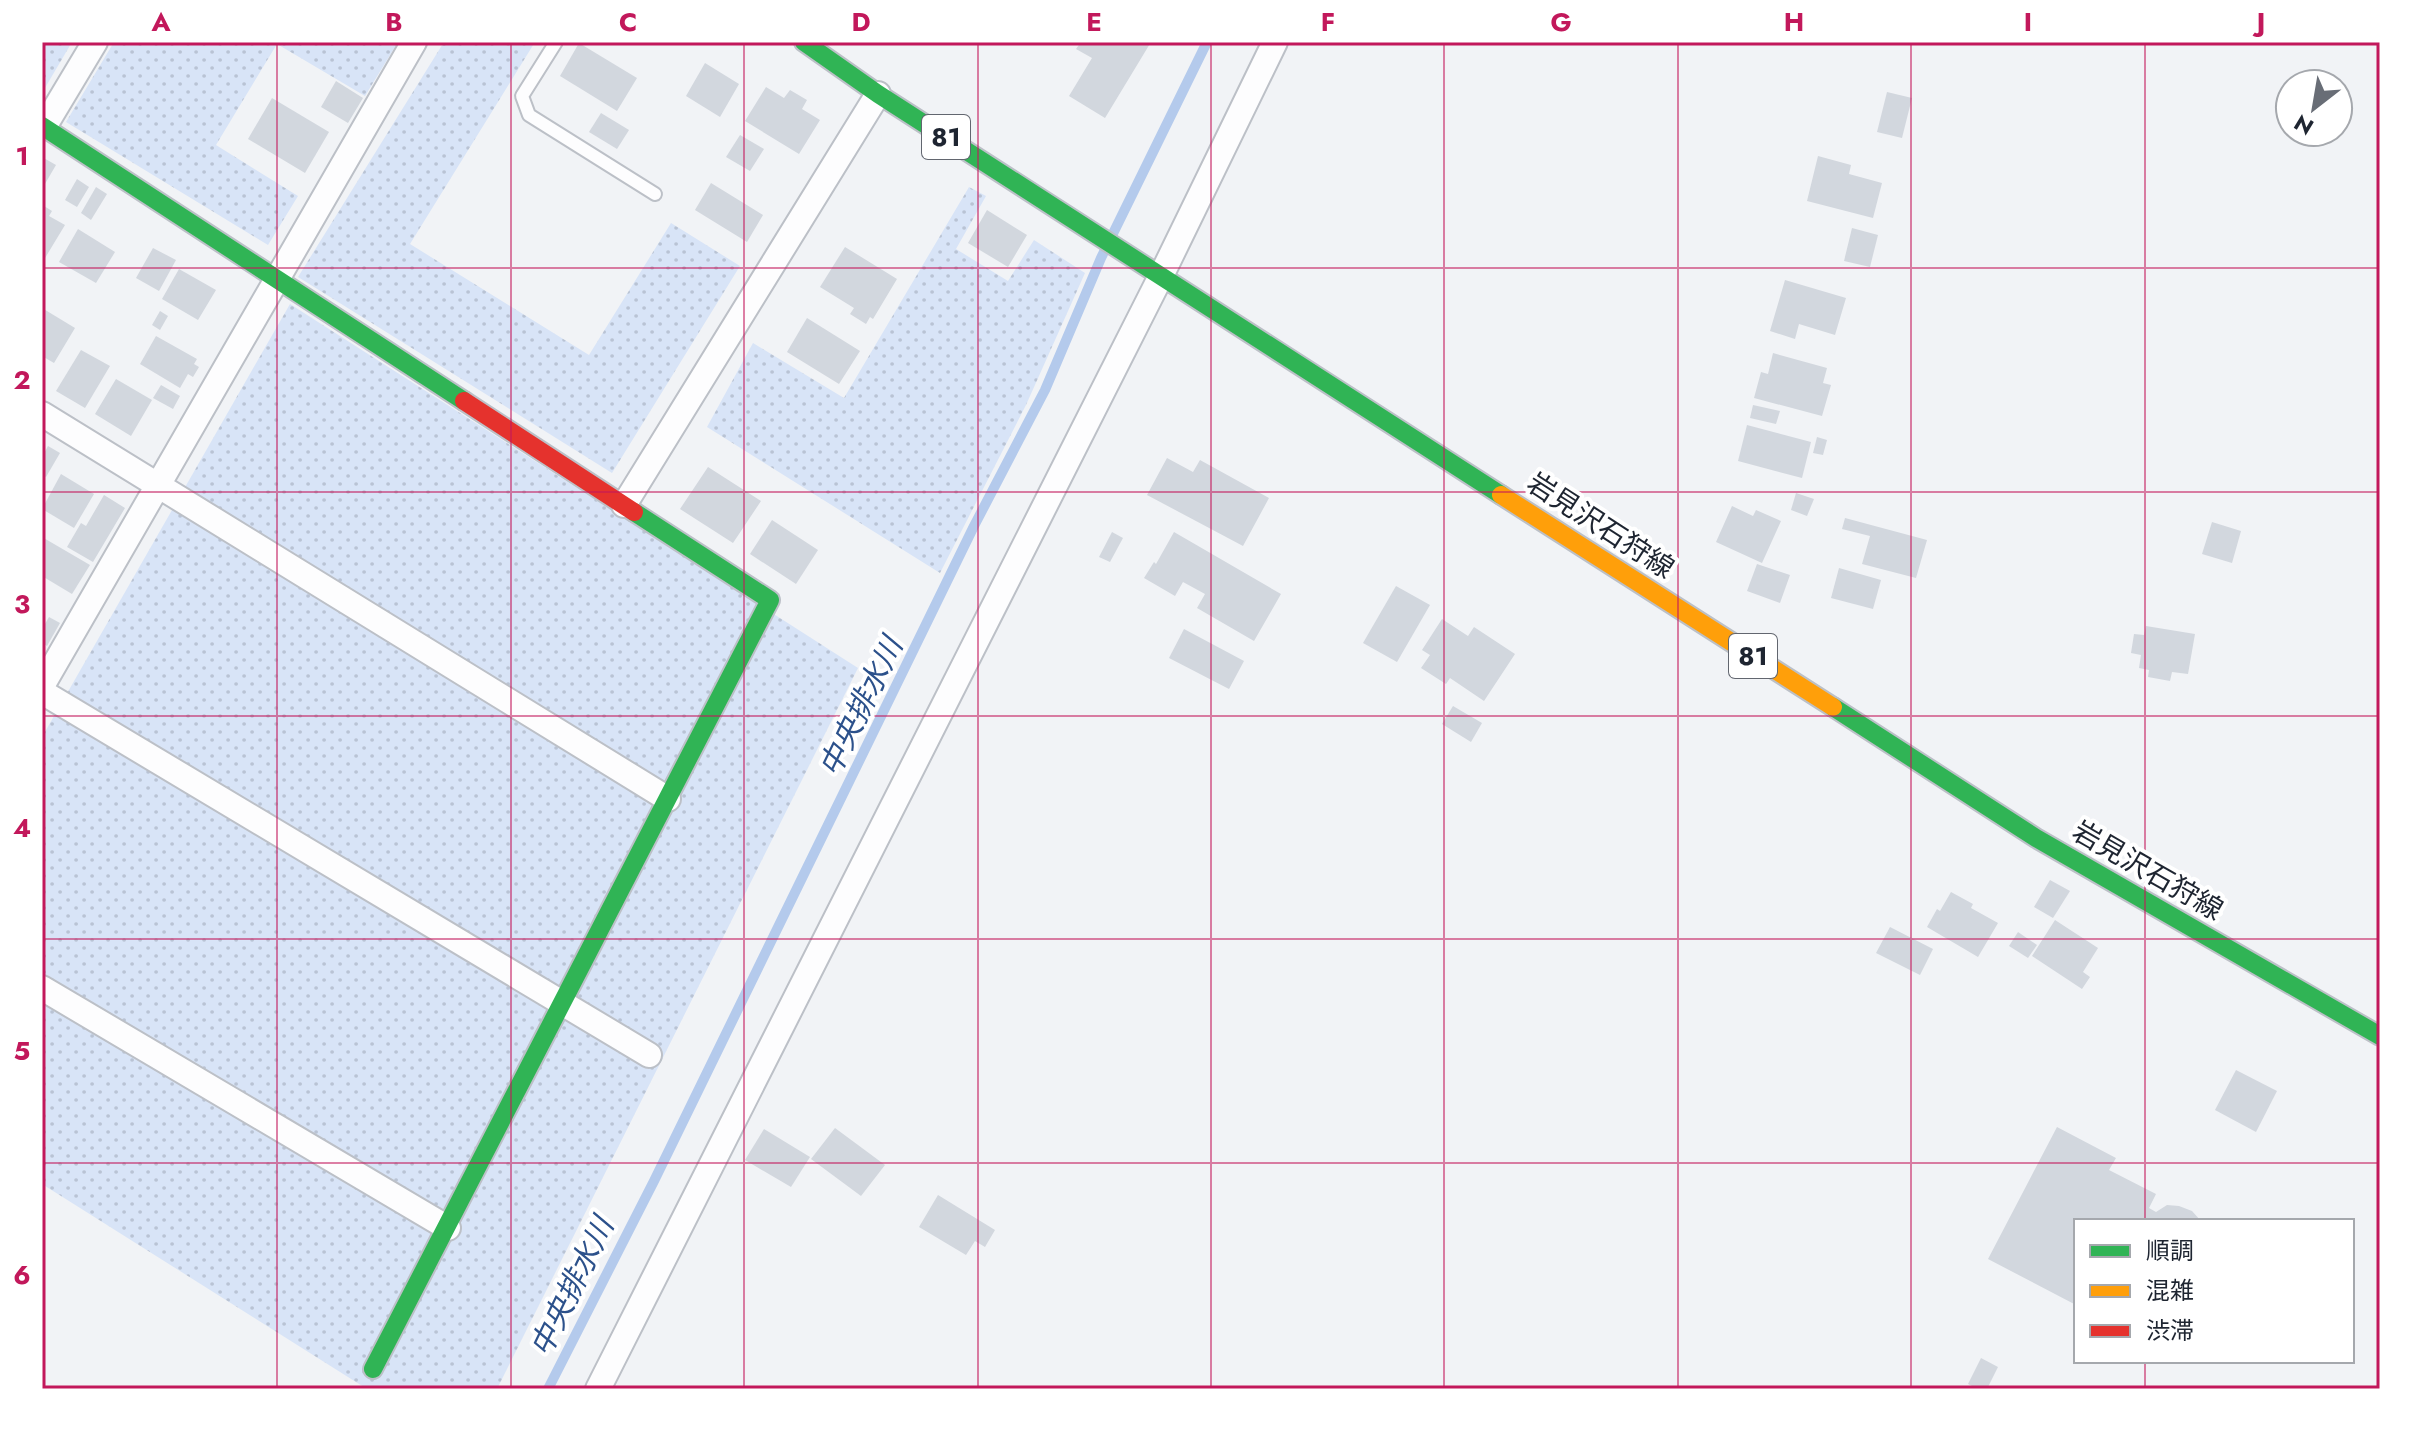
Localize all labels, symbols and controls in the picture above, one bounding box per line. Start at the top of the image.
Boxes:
text: A [150,3,171,41]
text: B [385,3,403,41]
text: C [619,3,637,41]
text: D [851,3,871,41]
text: E [1086,3,1102,41]
text: F [1321,3,1335,41]
text: G [1550,3,1572,41]
text: H [1784,3,1804,41]
text: I [2024,3,2032,41]
text: J [2252,3,2265,41]
north arrow [2274,68,2354,148]
text: N [2288,107,2319,143]
road number: 81 [922,115,970,159]
text: 1 [15,137,29,175]
text: 2 [13,361,31,399]
street label: 岩見沢石狩線 [1519,462,1682,588]
text: 3 [14,585,30,623]
water label: 中央排水川 [808,627,914,784]
road number: 81 [1729,634,1777,678]
text: 4 [13,809,31,847]
street label: 岩見沢石狩線 [2065,811,2231,930]
text: 5 [14,1032,30,1070]
water label: 中央排水川 [519,1207,625,1364]
legend [2074,1219,2354,1363]
text: 順調 [2146,1233,2194,1268]
text: 6 [13,1256,31,1294]
text: 混雑 [2146,1273,2194,1308]
text: 渋滞 [2146,1313,2194,1348]

